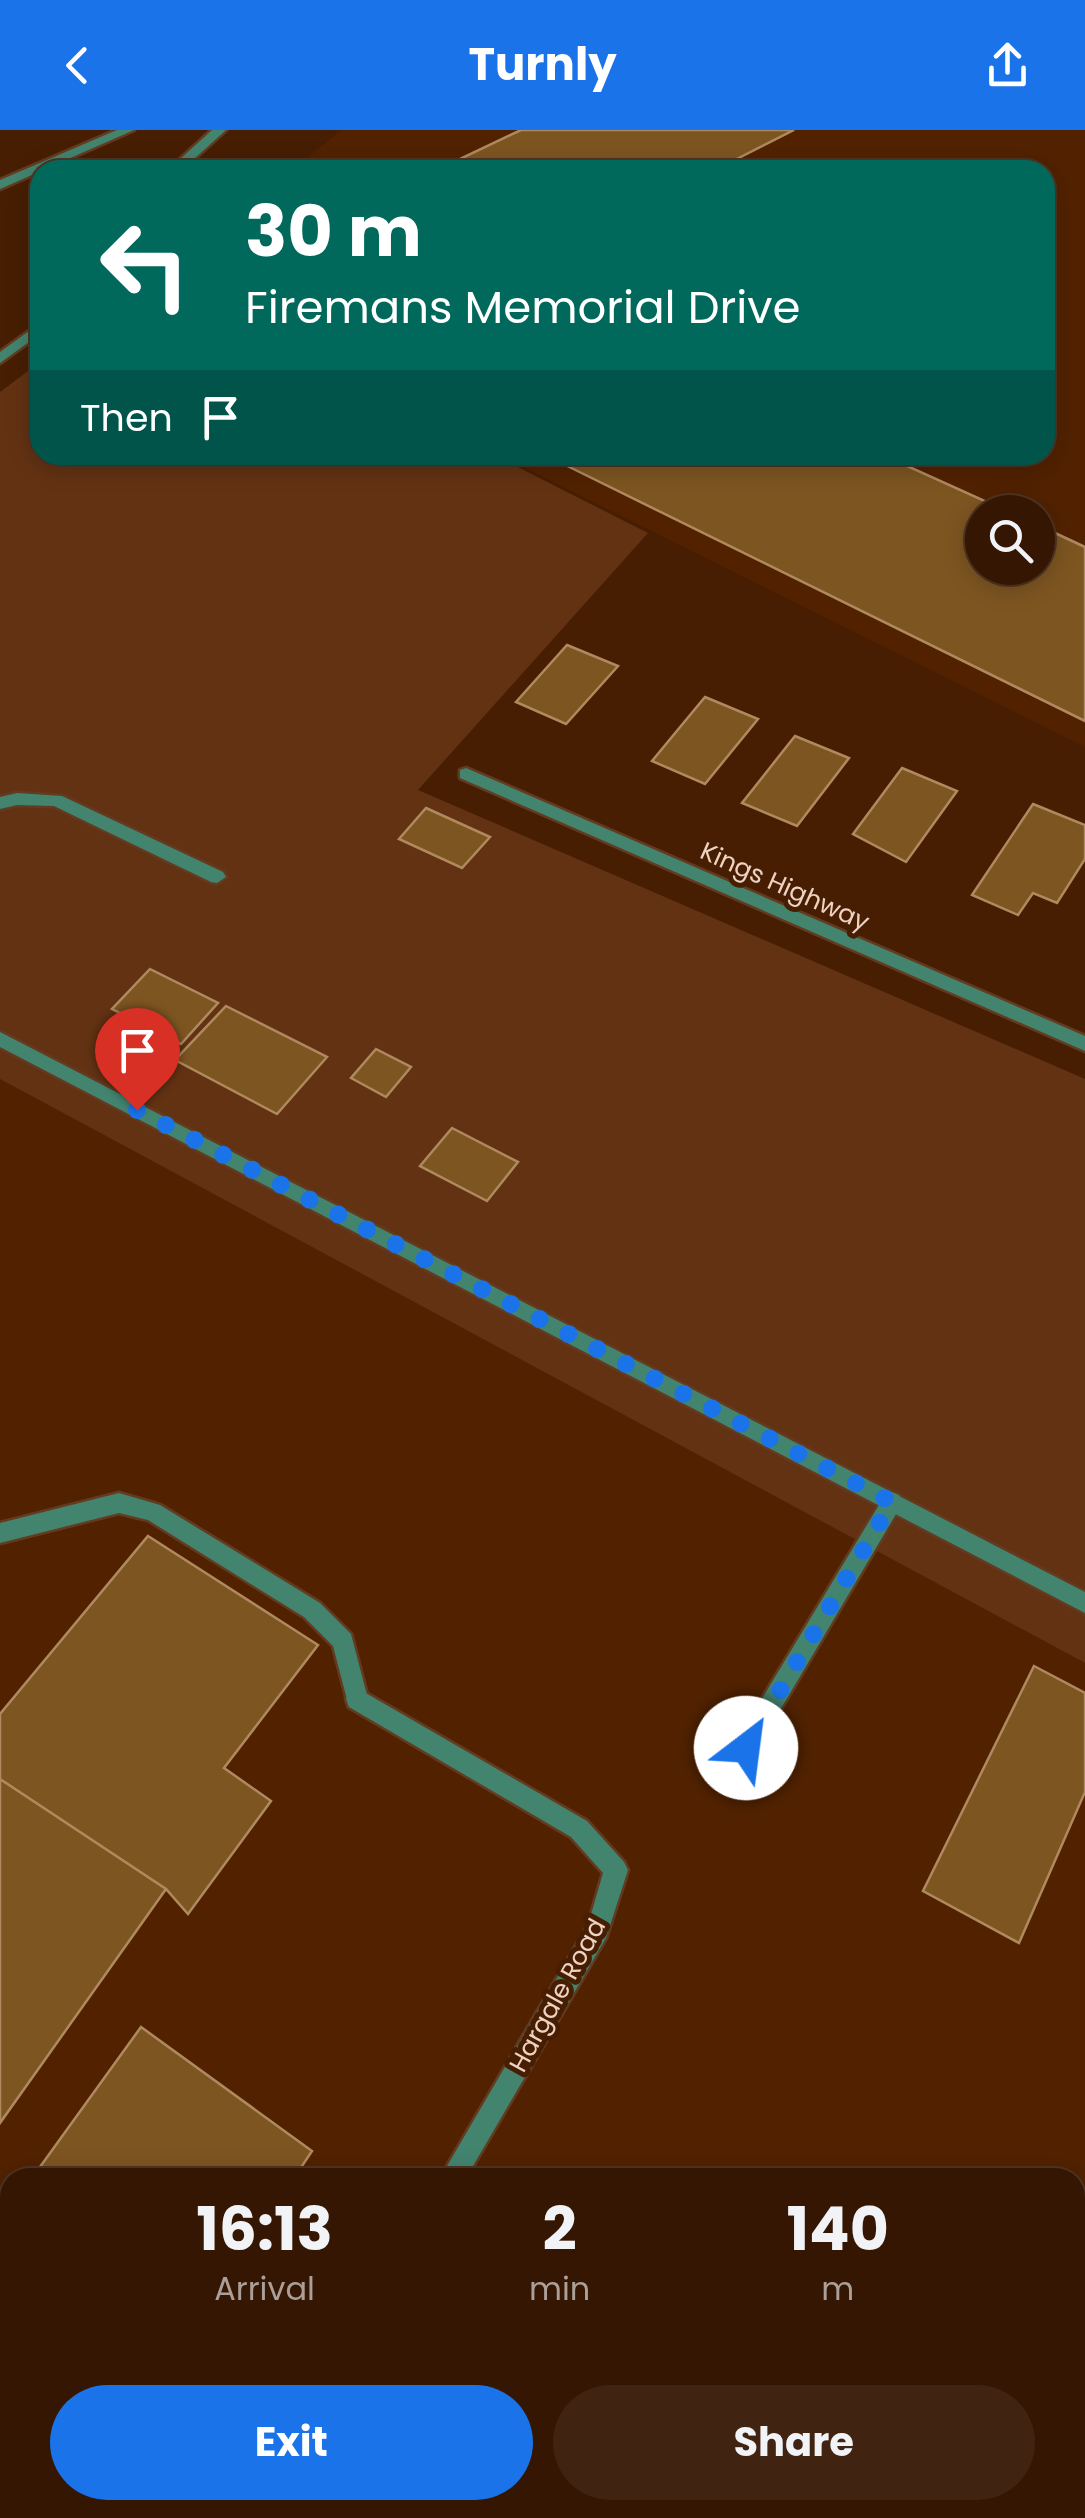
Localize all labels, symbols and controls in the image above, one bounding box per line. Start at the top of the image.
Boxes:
text: Turnly [468,33,617,96]
icon: back [50,38,105,93]
icon: share [980,38,1035,93]
text: 30 m [245,182,422,281]
icon: left [80,200,210,330]
text: Firemans Memorial Drive [245,276,800,339]
icon: arrive [193,390,248,445]
text: Then [80,391,173,444]
map controls [965,495,1055,585]
button: search [965,495,1055,585]
street label: Kings Highway [695,834,875,939]
pin [95,1008,180,1111]
icon: arrive [110,1023,165,1078]
position arrow [694,1696,798,1800]
street label: Hargale Road [501,1912,614,2078]
text: 16:13 [196,2187,333,2271]
text: 2 [543,2187,577,2271]
text: 140 [787,2187,889,2271]
text: Arrival [214,2266,315,2311]
text: min [529,2266,590,2311]
text: m [821,2266,854,2311]
button: Exit [50,2385,533,2500]
button: Share [553,2385,1035,2500]

